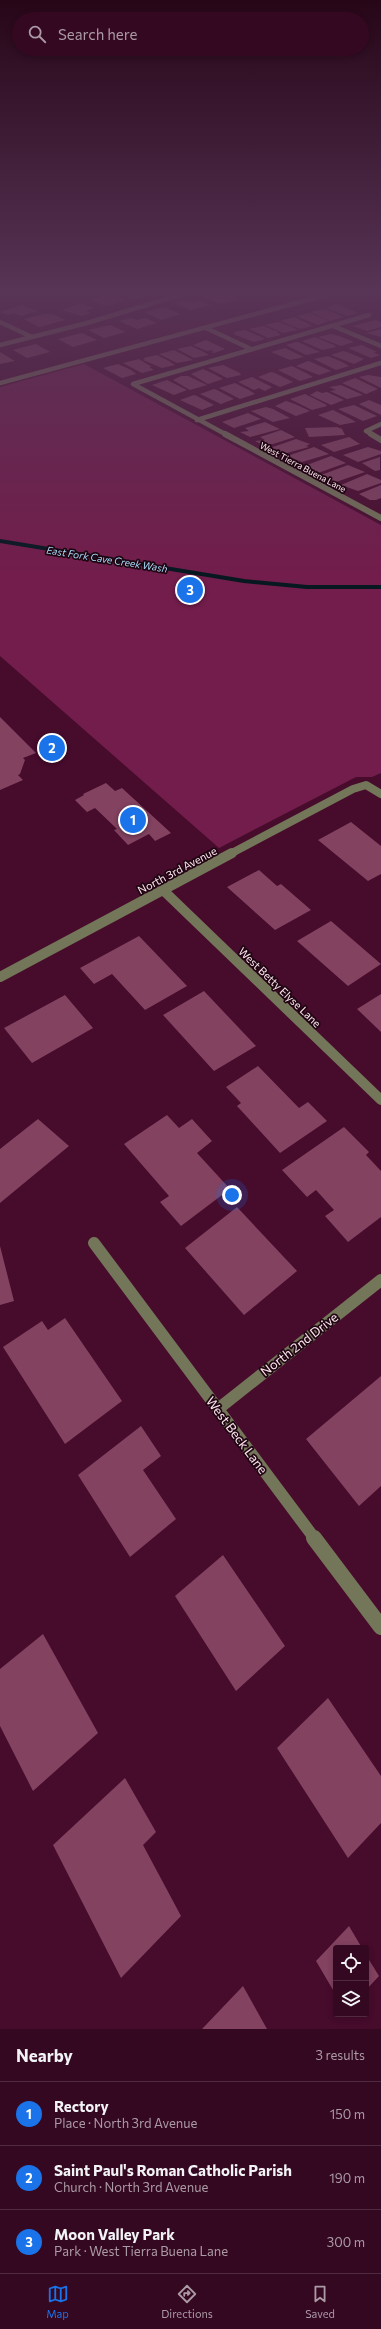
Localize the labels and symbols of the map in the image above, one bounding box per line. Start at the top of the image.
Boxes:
street label: West Tierra Buena Lane [258,440,348,495]
water label: East Fork Cave Creek Wash [46,544,169,575]
pin: 3 [177,575,203,605]
pin: 2 [39,733,65,763]
pin: 1 [120,805,146,835]
street label: North 3rd Avenue [135,844,219,896]
street label: West Betty Elyse Lane [236,944,324,1030]
your location [222,1185,242,1205]
street label: North 2nd Drive [257,1309,341,1379]
street label: West Beck Lane [203,1393,271,1477]

